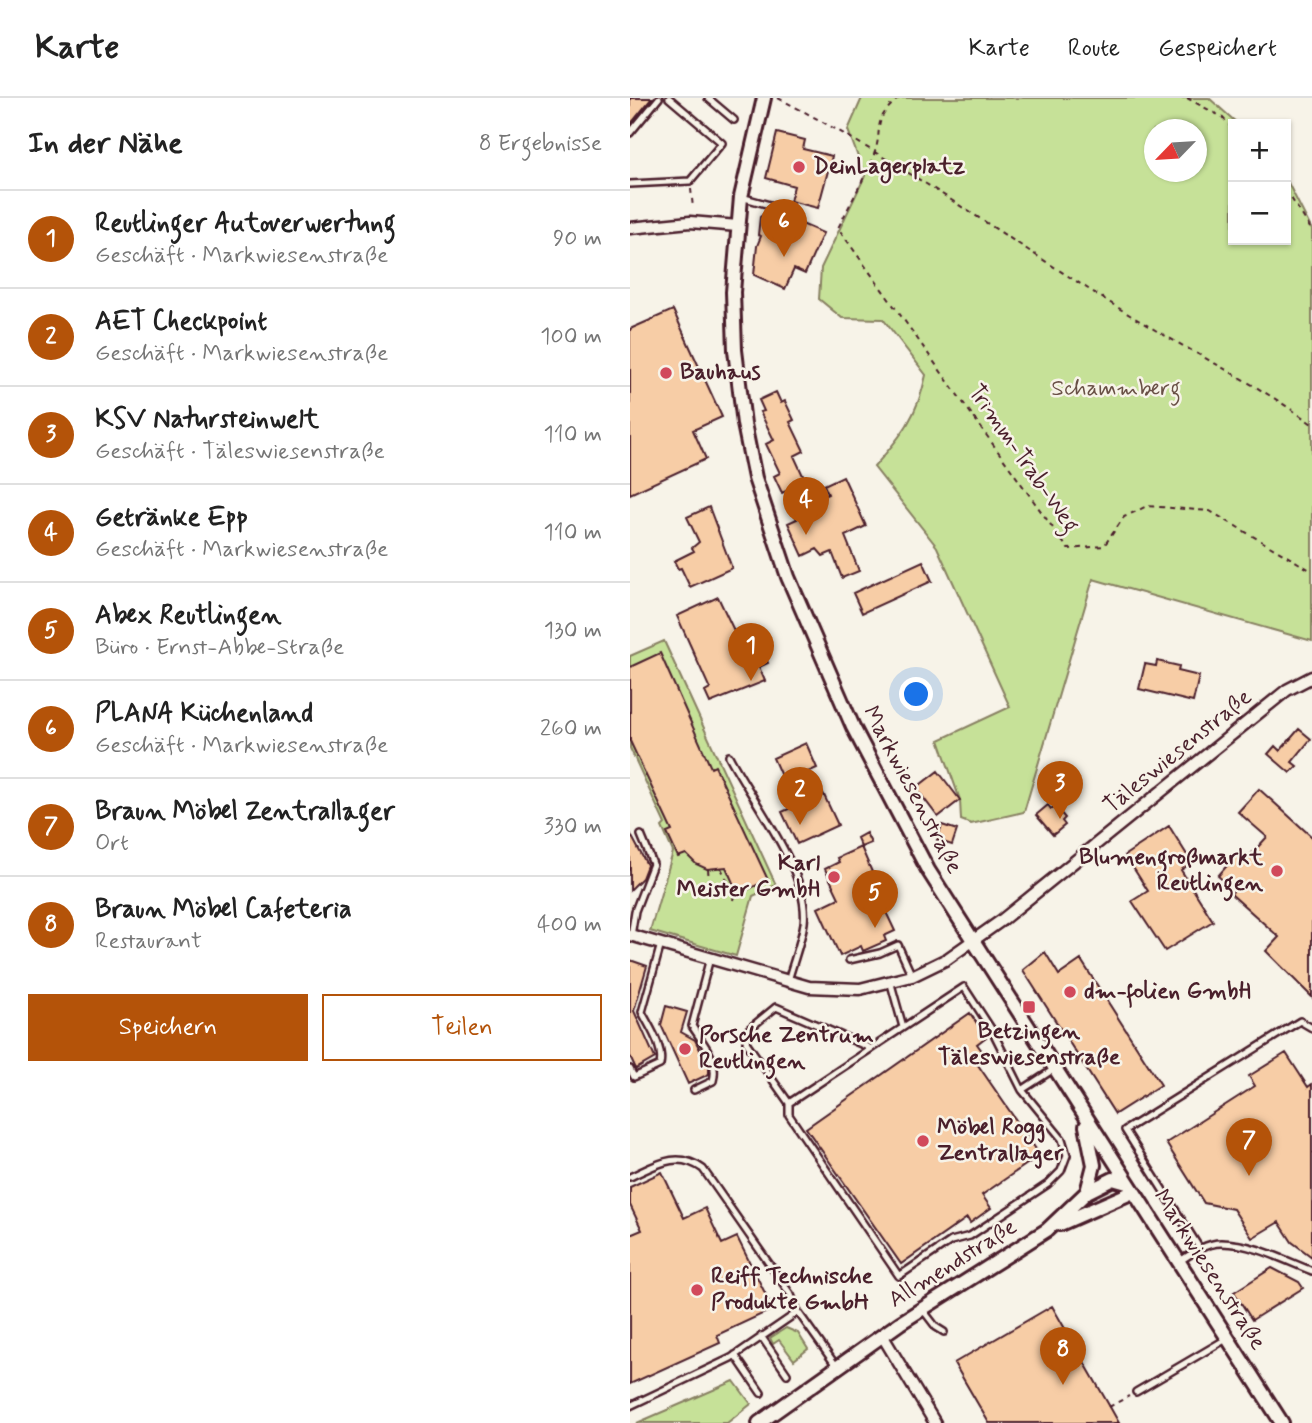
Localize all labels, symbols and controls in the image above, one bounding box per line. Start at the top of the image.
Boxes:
text: Karte [35,26,119,70]
text: Karte [968,33,1030,64]
text: Route [1068,33,1120,64]
text: Gespeichert [1158,33,1277,64]
north arrow [1144,119,1207,182]
map controls [1228,119,1291,245]
button: + [1228,119,1291,182]
text: In der Nähe [28,124,183,163]
text: 8 Ergebnisse [479,129,602,159]
place label: DeinLagerplatz [813,152,966,184]
marker: DeinLagerplatz [791,159,807,175]
button: − [1228,182,1291,245]
pin: 6 [761,199,807,257]
text: Reutlinger Autoverwertung [95,207,396,241]
text: 1 [46,224,56,254]
text: 90 m [553,224,602,254]
text: Geschäft · Markwiesenstraße [95,241,388,271]
text: AET Checkpoint [95,305,267,339]
text: 2 [45,322,57,352]
text: 100 m [540,322,602,352]
text: Geschäft · Markwiesenstraße [95,339,388,369]
place label: Bauhaus [680,358,761,388]
marker: Bauhaus [658,365,674,381]
park label: Schammberg [1051,374,1181,406]
street label: Trimm-Trab-Weg [959,379,1085,540]
text: KSV Natursteinwelt [95,403,319,437]
text: 3 [46,420,56,450]
text: 110 m [543,420,602,450]
text: Geschäft · Täleswiesenstraße [95,437,385,467]
pin: 4 [783,477,829,535]
text: Getränke Epp [95,501,248,535]
text: 4 [44,518,58,548]
text: 110 m [543,518,602,548]
text: Geschäft · Markwiesenstraße [95,535,388,565]
text: Abex Reutlingen [95,599,281,633]
text: 5 [44,616,58,646]
text: 130 m [544,616,602,646]
pin: 1 [728,623,774,681]
text: Büro · Ernst-Abbe-Straße [95,633,344,663]
your location [899,677,933,711]
street label: Täleswiesenstraße [1098,683,1258,821]
text: PLANA Küchenland [95,697,313,731]
street label: Markwiesenstraße [855,701,969,879]
text: 6 [45,714,57,744]
text: 260 m [540,714,602,744]
text: Geschäft · Markwiesenstraße [95,731,388,761]
pin: 3 [1037,761,1083,819]
pin: 2 [777,767,823,825]
text: Braun Möbel Zentrallager [95,795,395,829]
text: 7 [44,812,58,842]
text: 330 m [544,812,602,842]
text: Ort [95,829,129,859]
place label: Blumengroßmarkt Reutlingen [1079,843,1264,902]
place label: Karl Meister GmbH [677,849,820,905]
marker: Blumengroßmarkt Reutlingen [1269,863,1285,879]
marker: Karl Meister GmbH [826,869,842,885]
pin: 5 [852,870,898,928]
text: Braun Möbel Cafeteria [95,893,352,927]
text: 8 [45,910,57,940]
text: 400 m [537,910,602,940]
text: Restaurant [95,927,202,957]
place label: dm-folien GmbH [1084,977,1251,1008]
marker: dm-folien GmbH [1062,984,1078,1000]
button: Speichern [28,994,308,1061]
button: Teilen [322,994,602,1061]
marker: Betzingen Täleswiesenstraße [1021,999,1037,1015]
place label: Betzingen Täleswiesenstraße [938,1017,1121,1073]
place label: Porsche Zentrum Reutlingen [699,1021,874,1080]
marker: Porsche Zentrum Reutlingen [677,1041,693,1057]
place label: Möbel Rogg Zentrallager [937,1113,1065,1169]
pin: 7 [1226,1118,1272,1176]
marker: Möbel Rogg Zentrallager [915,1133,931,1149]
street label: Markwiesenstraße [1146,1184,1272,1356]
street label: Allmendstraße [883,1213,1023,1315]
place label: Reiff Technische Produkte GmbH [711,1262,874,1318]
marker: Reiff Technische Produkte GmbH [689,1282,705,1298]
pin: 8 [1040,1327,1086,1385]

